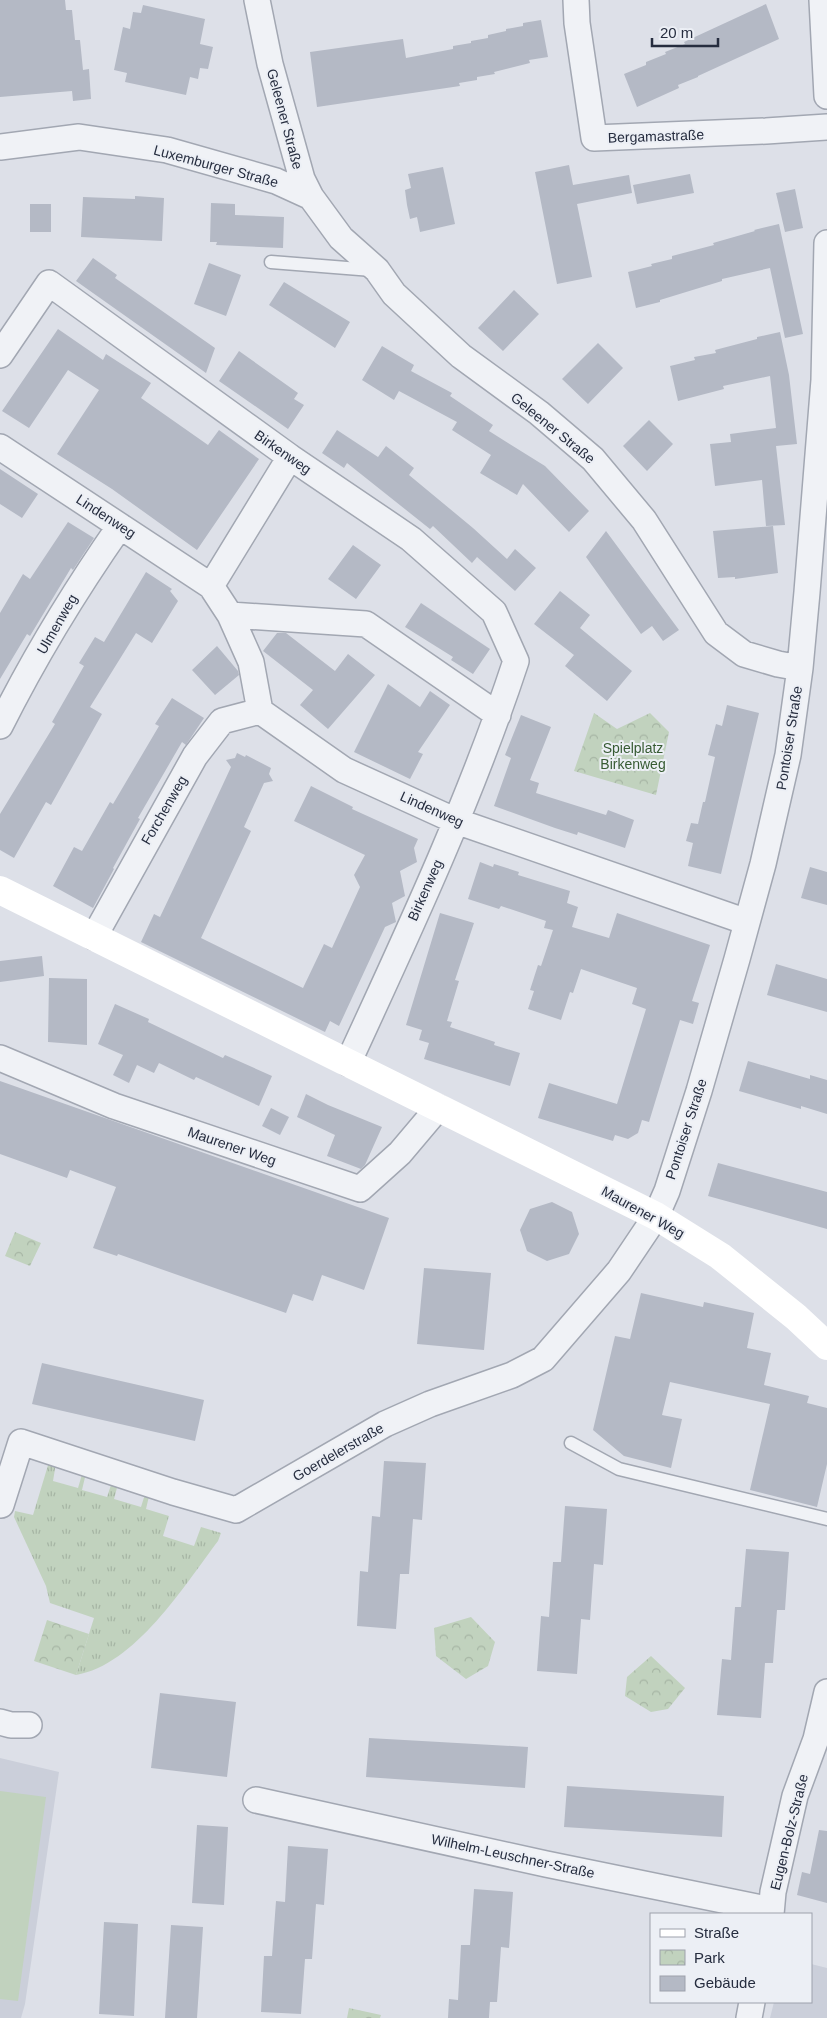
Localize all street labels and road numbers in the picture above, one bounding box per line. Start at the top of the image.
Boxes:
street label: Geleener Straße [264,67,306,171]
street label: Bergamastraße [608,126,705,146]
street label: Luxemburger Straße [152,142,280,190]
street label: Geleener Straße [508,389,598,467]
street label: Birkenweg [252,427,314,477]
street label: Lindenweg [73,491,139,541]
street label: Ulmenweg [34,591,80,657]
street label: Pontoiser Straße [773,685,805,791]
street label: Forchenweg [138,773,190,847]
street label: Lindenweg [398,788,466,830]
street label: Birkenweg [404,857,446,923]
street label: Pontoiser Straße [662,1076,710,1181]
street label: Maurener Weg [186,1123,278,1169]
street label: Maurener Weg [599,1183,687,1241]
street label: Goerdelerstraße [290,1419,386,1484]
street label: Eugen-Bolz-Straße [767,1772,811,1892]
street label: Wilhelm-Leuschner-Straße [430,1831,596,1881]

